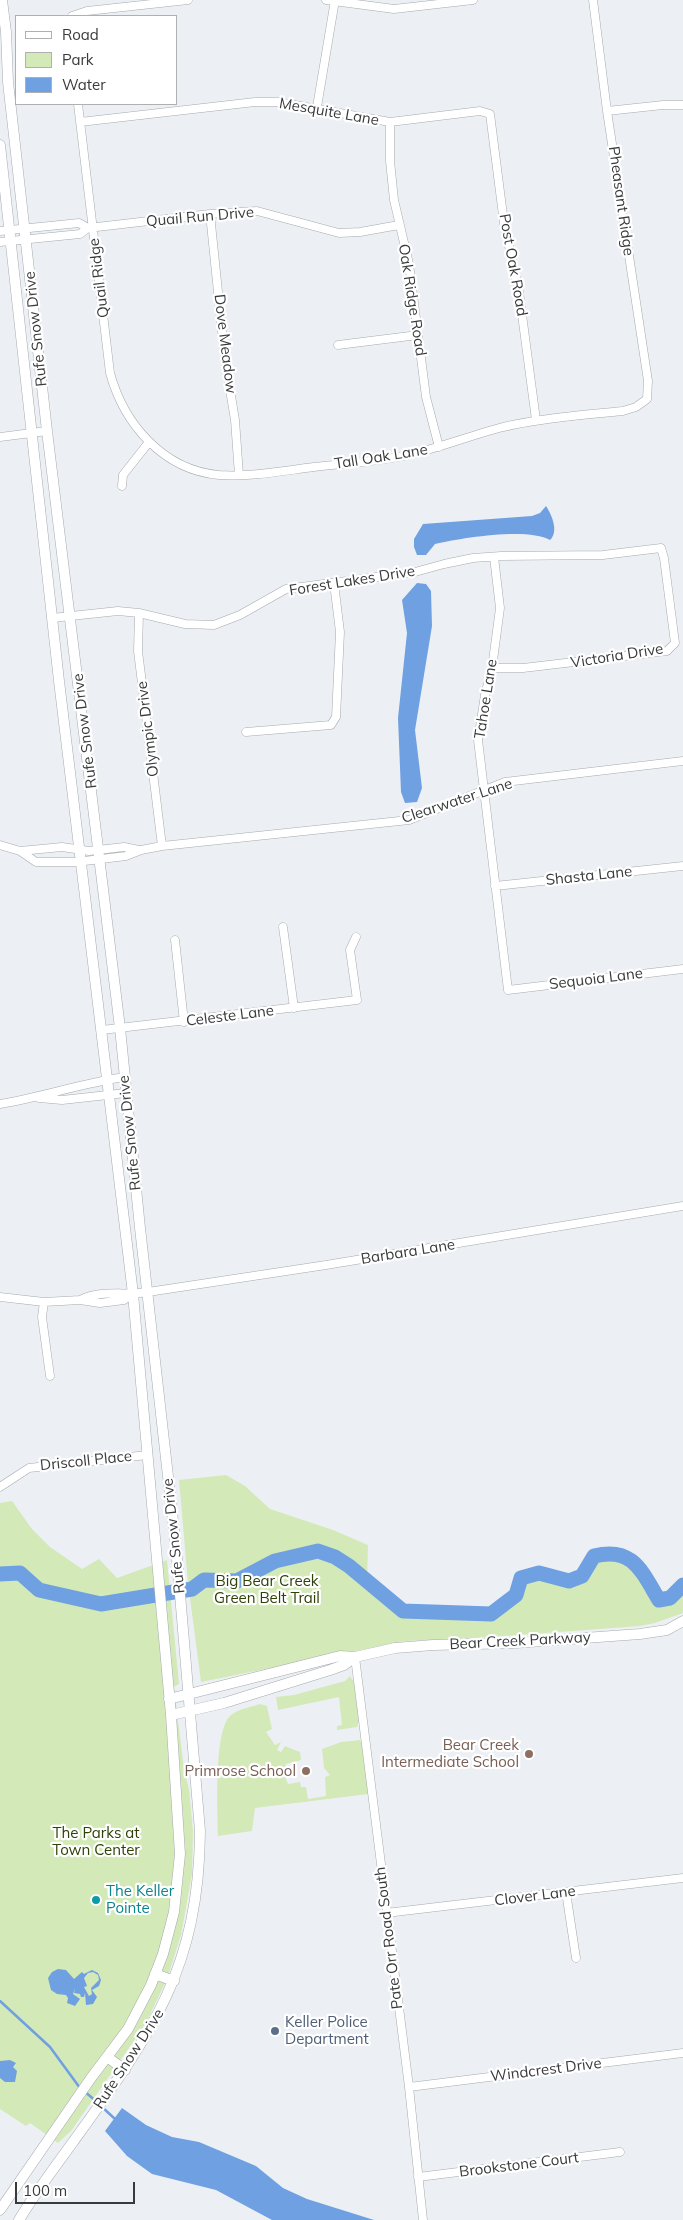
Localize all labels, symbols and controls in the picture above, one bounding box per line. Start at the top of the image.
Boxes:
legend [15,15,178,105]
text: Road [62,25,99,44]
text: Park [62,50,94,69]
text: Water [62,75,106,94]
street label: Mesquite Lane [278,94,380,130]
street label: Pheasant Ridge [604,145,638,257]
street label: Quail Run Drive [145,203,255,231]
street label: Post Oak Road [495,212,531,318]
street label: Quail Ridge [85,237,113,319]
street label: Oak Ridge Road [394,243,430,357]
street label: Rufe Snow Drive [21,271,51,387]
street label: Dove Meadow [210,293,240,395]
street label: Tall Oak Lane [333,441,429,473]
street label: Forest Lakes Drive [288,562,416,600]
street label: Victoria Drive [569,640,665,672]
street label: Tahoe Lane [471,658,501,740]
street label: Rufe Snow Drive [69,672,101,790]
street label: Olympic Drive [133,680,163,778]
street label: Clearwater Lane [399,775,515,827]
street label: Shasta Lane [545,863,633,889]
street label: Sequoia Lane [548,964,644,994]
street label: Celeste Lane [185,1002,275,1030]
street label: Rufe Snow Drive [115,1075,145,1191]
street label: Barbara Lane [360,1236,456,1268]
street label: Driscoll Place [39,1447,133,1475]
street label: Rufe Snow Drive [159,1478,189,1594]
park label: Big Bear Creek Green Belt Trail [214,1572,320,1607]
street label: Bear Creek Parkway [449,1628,591,1654]
place label: Bear Creek Intermediate School [381,1736,519,1771]
marker: Bear Creek Intermediate School [523,1748,535,1760]
place label: Primrose School [185,1762,296,1780]
marker: Primrose School [300,1765,312,1777]
park label: The Parks at Town Center [52,1824,140,1859]
street label: Pate Orr Road South [371,1866,407,2010]
place label: The Keller Pointe [106,1882,174,1917]
street label: Clover Lane [493,1882,577,1910]
marker: The Keller Pointe [90,1894,102,1906]
street label: Rufe Snow Drive [90,2006,168,2112]
place label: Keller Police Department [285,2013,369,2048]
marker: Keller Police Department [269,2025,281,2037]
street label: Windcrest Drive [489,2054,603,2086]
street label: Brookstone Court [458,2149,580,2181]
scale bar [18,2172,138,2204]
text: 100 m [23,2181,67,2200]

